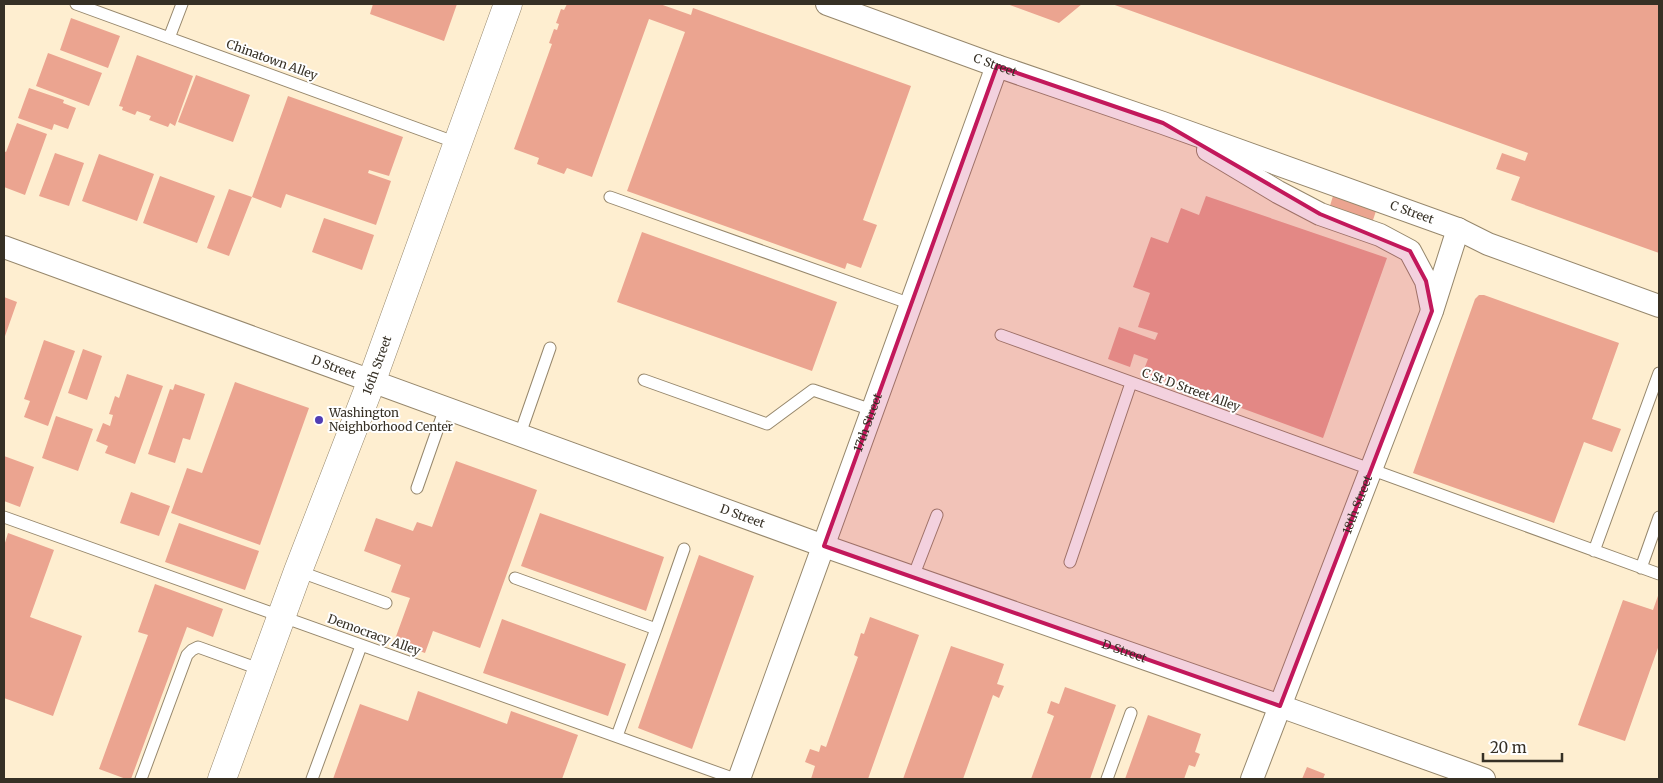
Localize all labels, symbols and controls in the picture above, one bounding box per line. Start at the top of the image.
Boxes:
street label: Chinatown Alley [225,36,320,83]
street label: C Street [972,50,1019,79]
street label: C Street [1388,197,1436,227]
street label: 16th Street [359,333,395,397]
street label: D Street [310,352,359,382]
street label: C St D Street Alley [1140,365,1242,414]
street label: 17th Street [850,391,885,454]
place label: Washington Neighborhood Center [328,405,454,434]
marker: Washington Neighborhood Center [313,414,325,426]
street label: 18th Street [1339,472,1375,536]
street label: D Street [718,501,767,531]
street label: Democracy Alley [326,611,423,658]
street label: D Street [1100,636,1149,666]
scale bar [1483,730,1562,762]
text: 20 m [1490,738,1527,757]

